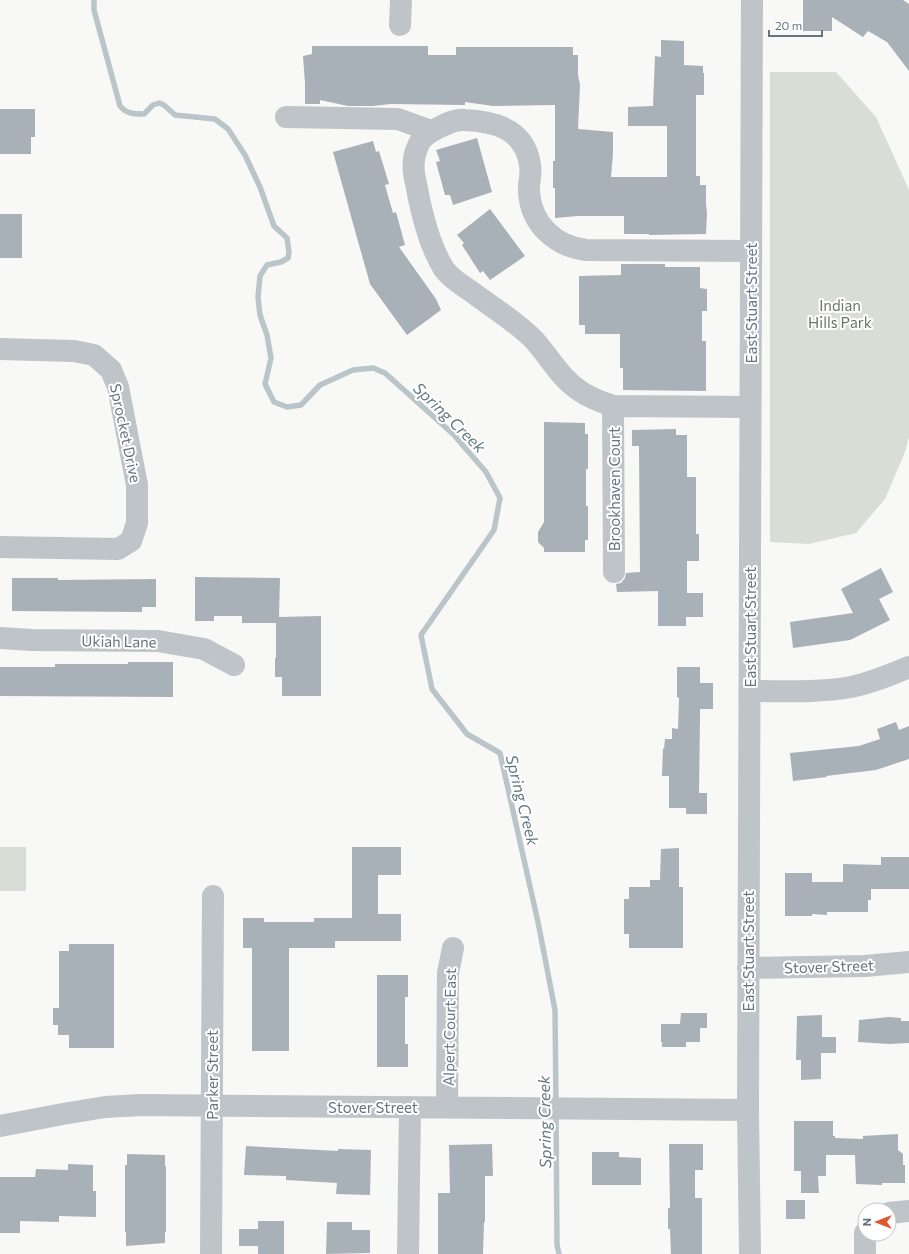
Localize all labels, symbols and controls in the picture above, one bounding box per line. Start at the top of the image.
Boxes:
scale bar [769,12,822,38]
text: 20 m [775,18,802,32]
street label: East Stuart Street [742,243,760,364]
park label: Indian Hills Park [808,296,872,331]
water label: Spring Creek [410,378,490,456]
street label: Sprocket Drive [107,382,145,484]
street label: Brookhaven Court [605,427,623,551]
street label: East Stuart Street [741,567,759,688]
street label: Ukiah Lane [81,631,157,651]
water label: Spring Creek [503,753,544,848]
street label: East Stuart Street [739,891,757,1012]
street label: Stover Street [784,955,874,977]
street label: Alpert Court East [439,968,459,1086]
street label: Parker Street [203,1030,221,1120]
water label: Spring Creek [534,1075,554,1169]
street label: Stover Street [328,1098,418,1116]
north arrow [857,1202,897,1242]
text: N [860,1218,873,1226]

